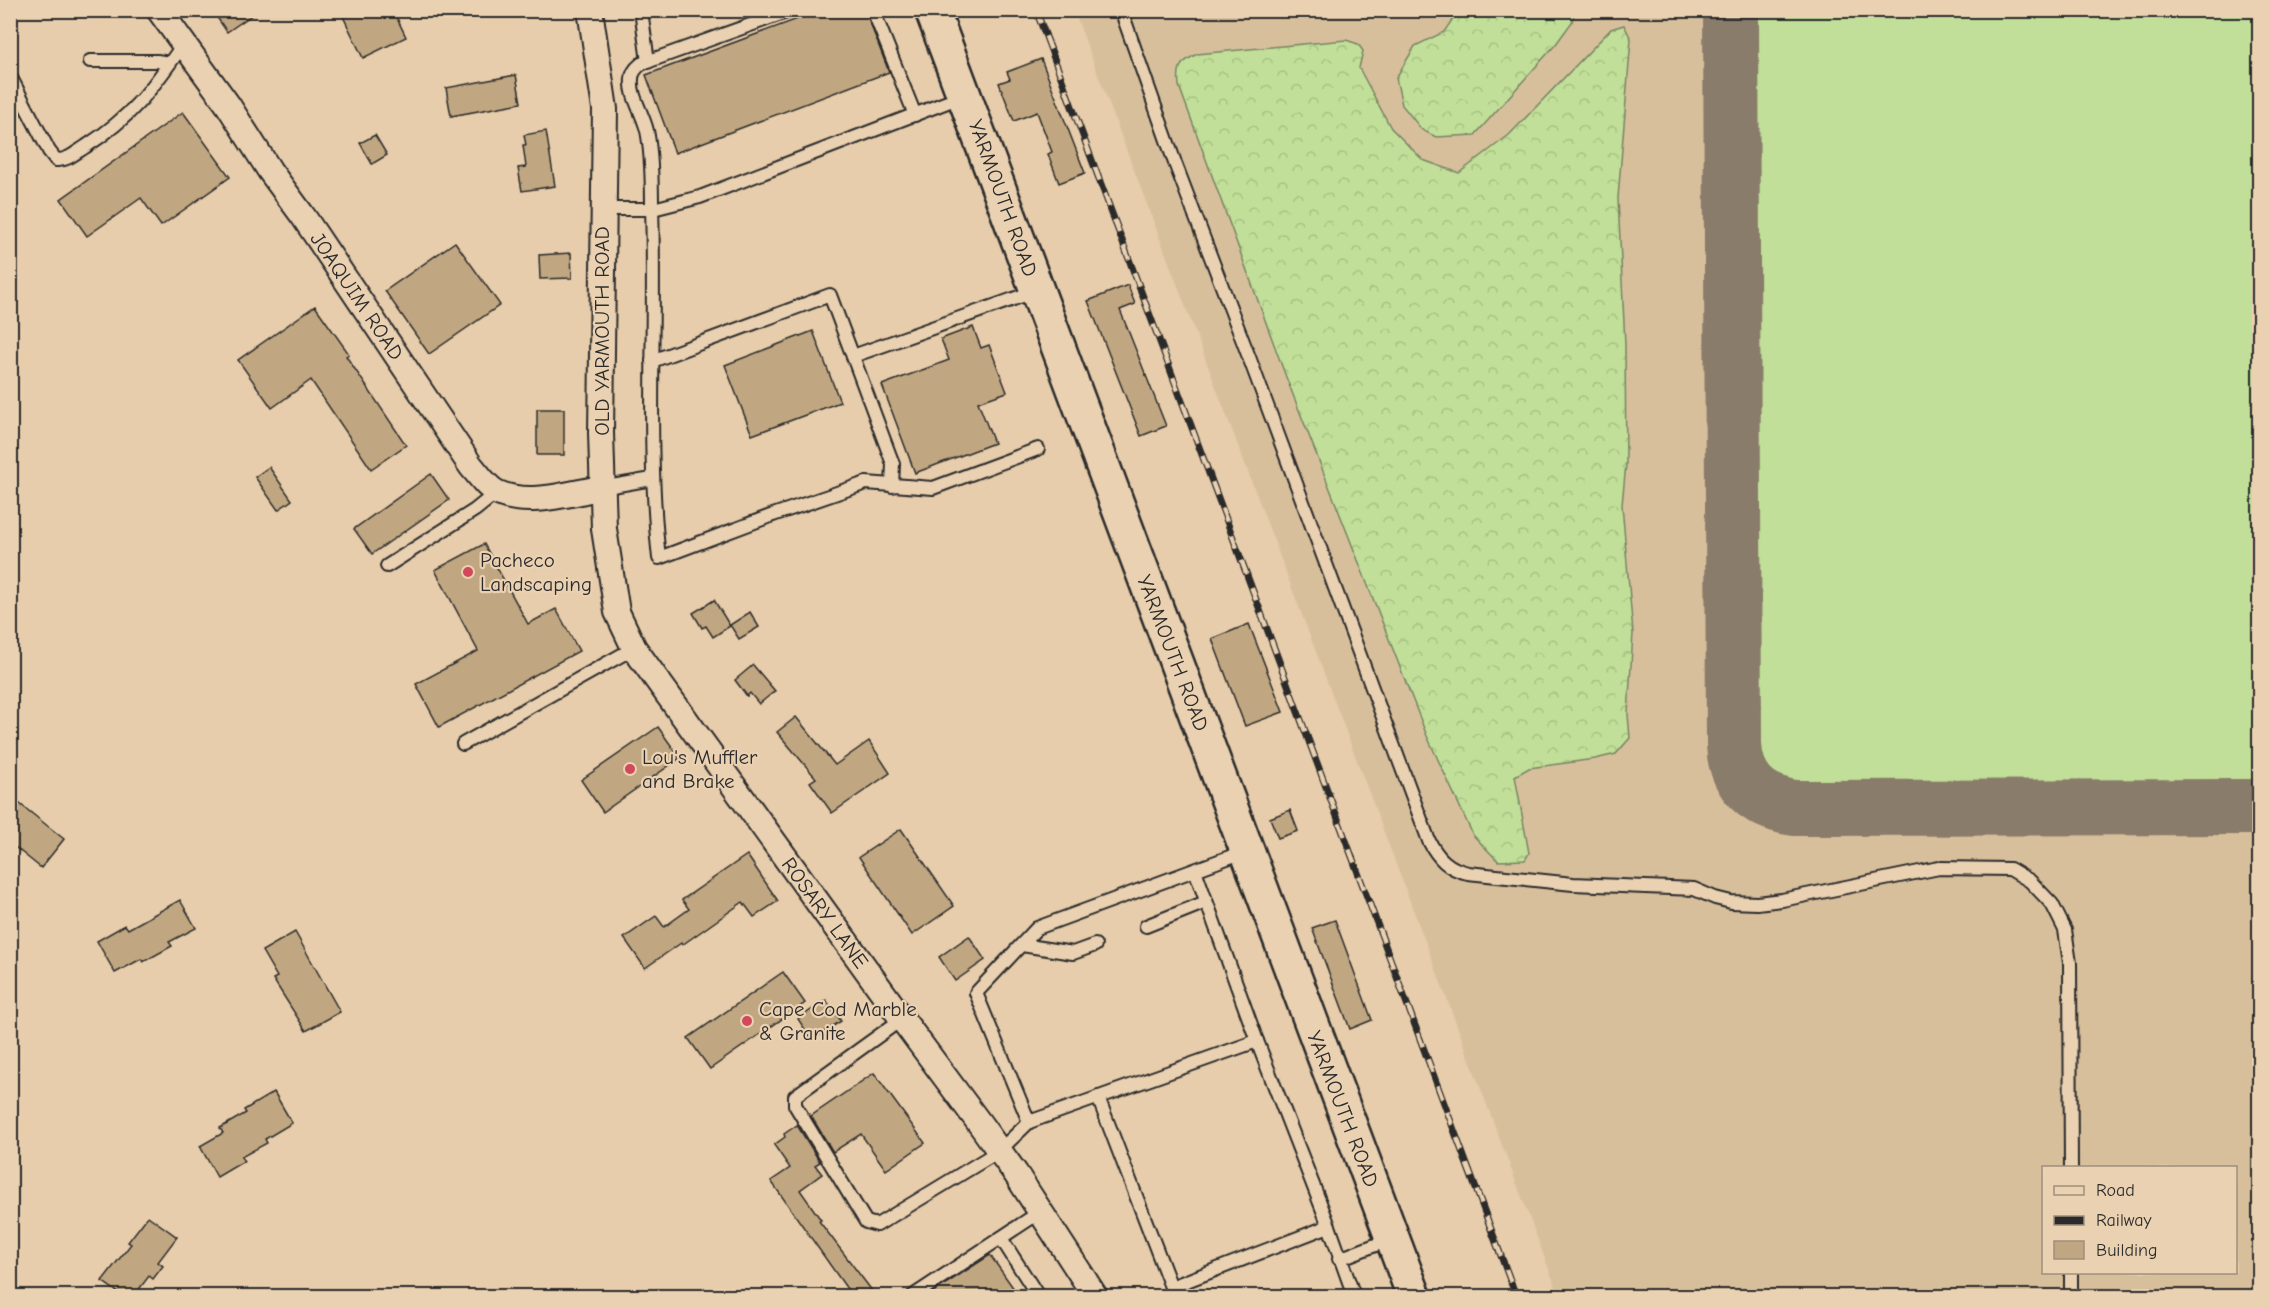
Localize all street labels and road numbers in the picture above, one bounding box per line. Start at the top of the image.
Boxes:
street label: YARMOUTH ROAD [963,116,1043,280]
street label: OLD YARMOUTH ROAD [590,226,614,436]
street label: JOAQUIM ROAD [305,228,409,364]
street label: YARMOUTH ROAD [1132,572,1214,734]
street label: ROSARY LANE [777,853,873,973]
street label: YARMOUTH ROAD [1302,1028,1384,1190]

